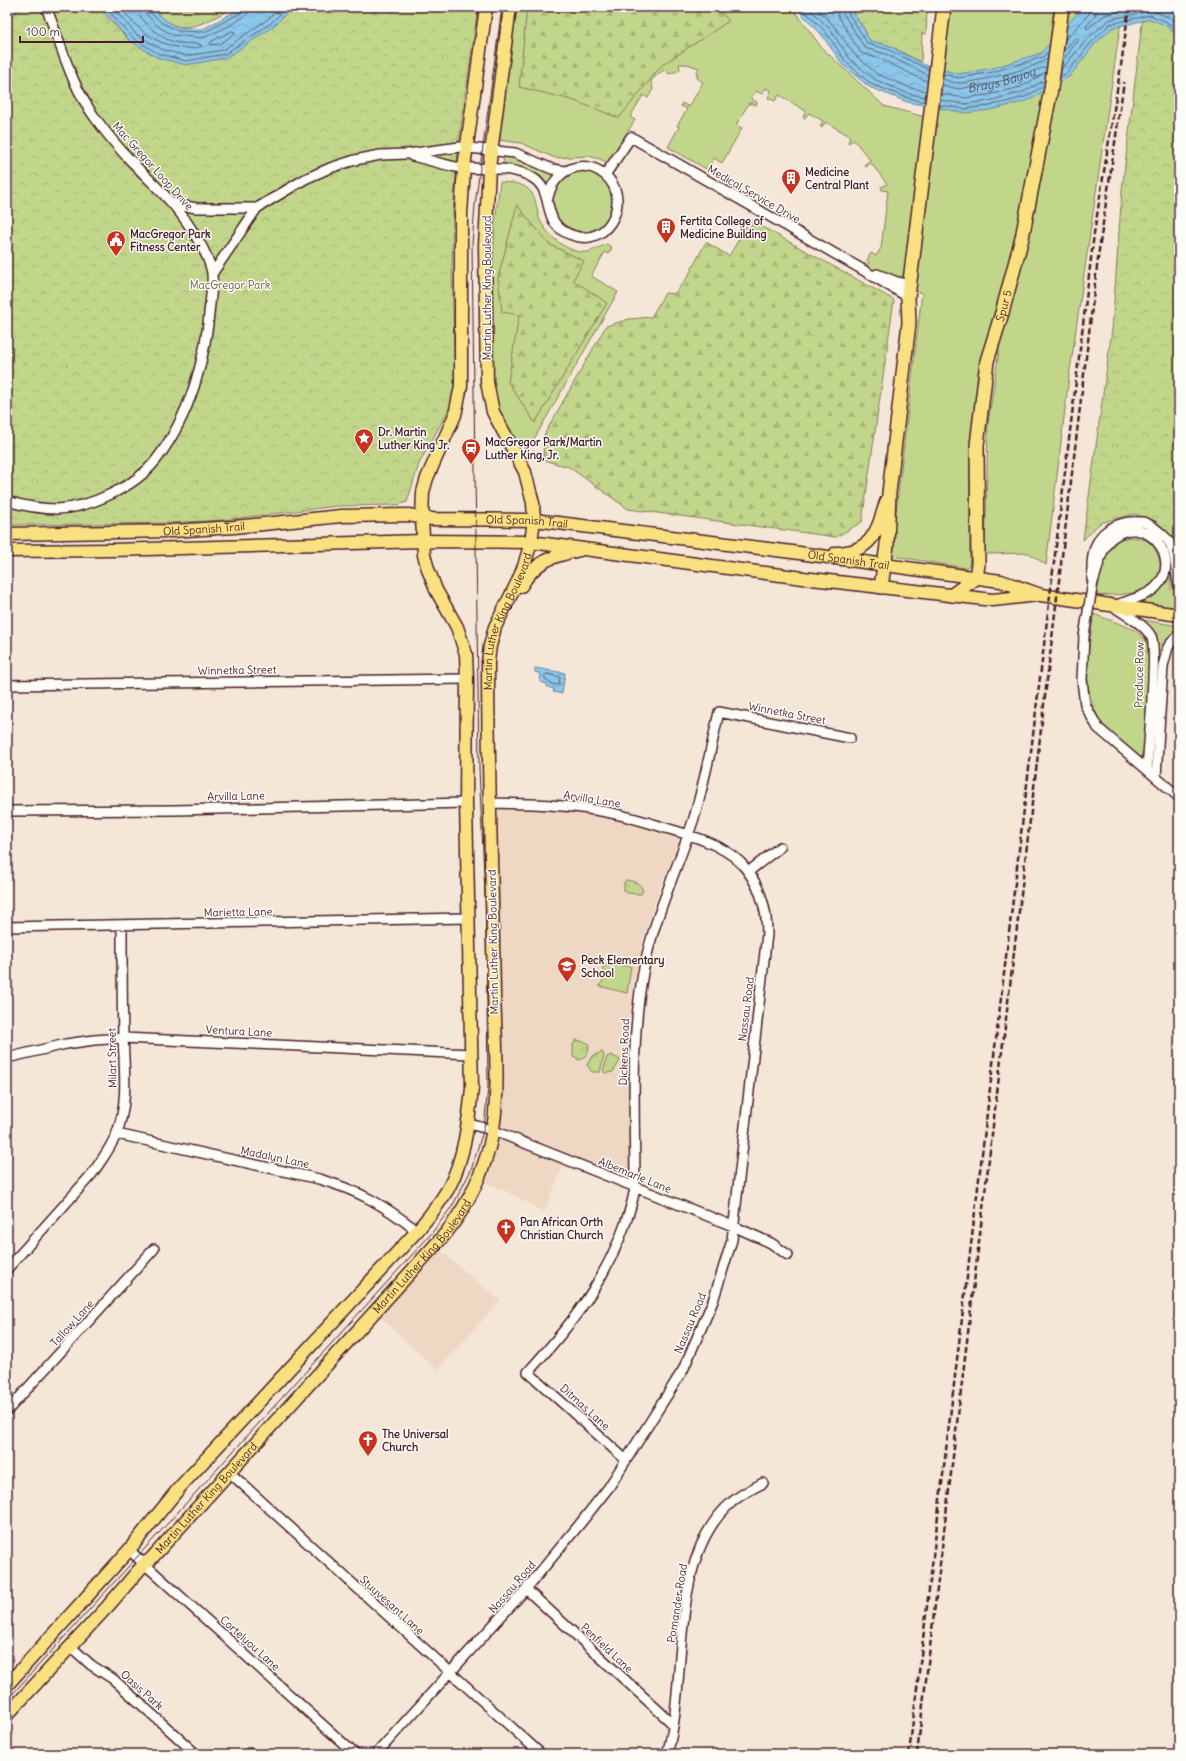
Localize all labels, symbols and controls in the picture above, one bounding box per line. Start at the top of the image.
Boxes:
scale bar [20,18,143,44]
text: 100 m [26,24,60,39]
water label: Brays Bayou [966,63,1038,95]
street label: Mac Gregor Loop Drive [110,119,196,213]
street label: Medical Service Drive [705,162,803,226]
place label: Medicine Central Plant [805,165,869,192]
building icon: Medicine Central Plant [780,167,802,195]
place label: Fertita College of Medicine Building [680,214,767,242]
street label: Martin Luther King Boulevard [480,215,494,361]
building icon: Fertita College of Medicine Building [655,216,677,244]
place label: MacGregor Park Fitness Center [130,227,211,254]
public building icon: MacGregor Park Fitness Center [105,229,127,257]
park label: MacGregor Park [190,278,271,292]
street label: Spur 5 [993,288,1015,323]
place label: Dr. Martin Luther King Jr. [378,425,450,453]
place icon: Dr. Martin Luther King Jr. [353,427,375,455]
place label: MacGregor Park/Martin Luther King, Jr. [485,435,603,463]
station icon: MacGregor Park/Martin Luther King, Jr. [460,437,482,465]
street label: Old Spanish Trail [486,513,569,531]
street label: Old Spanish Trail [163,519,246,538]
street label: Old Spanish Trail [807,547,890,572]
street label: Martin Luther King Boulevard [481,550,535,690]
street label: Produce Row [1131,642,1147,708]
street label: Winnetka Street [198,662,277,678]
street label: Winnetka Street [747,699,827,727]
street label: Arvilla Lane [207,788,265,804]
street label: Arvilla Lane [562,788,622,810]
street label: Martin Luther King Boulevard [485,869,501,1015]
street label: Marietta Lane [203,904,273,920]
place label: Peck Elementary School [581,953,664,980]
school or university icon: Peck Elementary School [556,955,578,983]
street label: Nassau Road [735,975,757,1042]
street label: Dickens Road [616,1018,632,1086]
street label: Ventura Lane [205,1022,273,1040]
street label: Milart Street [104,1027,120,1088]
street label: Madalyn Lane [239,1143,311,1171]
street label: Albemarle Lane [596,1154,674,1196]
street label: Martin Luther King Boulevard [370,1196,474,1316]
place label: Pan African Orth Christian Church [520,1215,604,1242]
church icon: Pan African Orth Christian Church [495,1217,517,1245]
street label: Nassau Road [671,1290,709,1356]
street label: Tallow Lane [47,1297,97,1349]
street label: Ditmas Lane [557,1381,613,1433]
place label: The Universal Church [382,1427,448,1454]
church icon: The Universal Church [357,1429,379,1457]
street label: Martin Luther King Boulevard [152,1439,261,1556]
street label: Nassau Road [485,1558,539,1616]
street label: Pomander Road [664,1562,690,1644]
street label: Stuyvesant Lane [357,1572,427,1638]
street label: Cortelyou Lane [217,1612,283,1674]
street label: Penfield Lane [578,1620,636,1676]
street label: Oasis Park [118,1667,167,1713]

